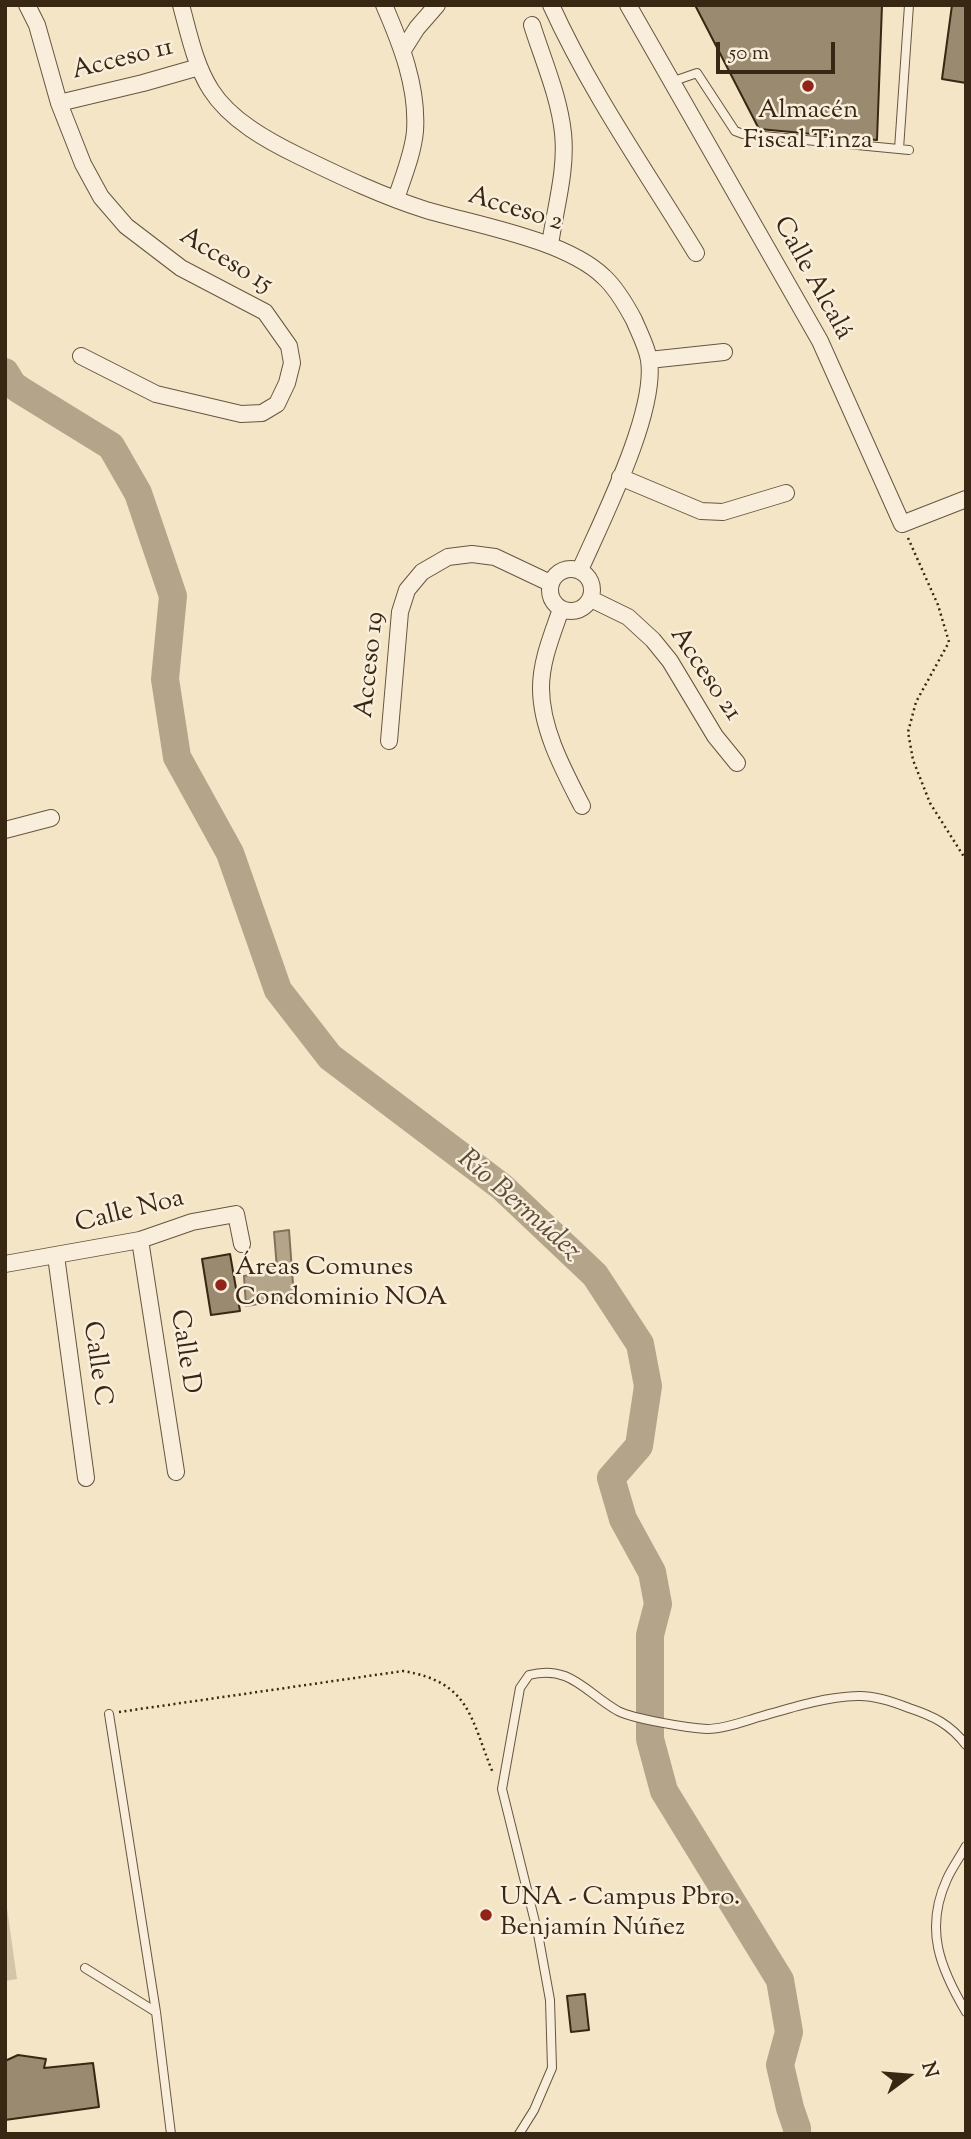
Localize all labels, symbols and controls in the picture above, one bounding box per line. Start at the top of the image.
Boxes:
scale bar [719,28,838,72]
street label: Acceso 11 [69,33,177,89]
text: 50 m [729,39,769,69]
marker: Almacén Fiscal Tinza [800,78,816,94]
place label: Almacén Fiscal Tinza [743,97,873,158]
street label: Acceso 2 [464,182,566,240]
street label: Calle Alcalá [764,212,858,346]
street label: Acceso 15 [173,222,277,302]
street label: Acceso 19 [351,610,393,720]
street label: Acceso 21 [661,622,747,728]
water label: Río Bermúdez [449,1144,587,1270]
street label: Calle Noa [72,1184,188,1242]
place label: Áreas Comunes Condominio NOA [235,1254,447,1316]
marker: Áreas Comunes Condominio NOA [213,1277,229,1293]
street label: Calle D [161,1308,205,1396]
street label: Calle C [74,1320,116,1408]
place label: UNA - Campus Pbro. Benjamín Núñez [500,1884,740,1946]
marker: UNA - Campus Pbro. Benjamín Núñez [478,1907,494,1923]
north arrow [873,2041,943,2111]
text: N [914,2059,944,2081]

